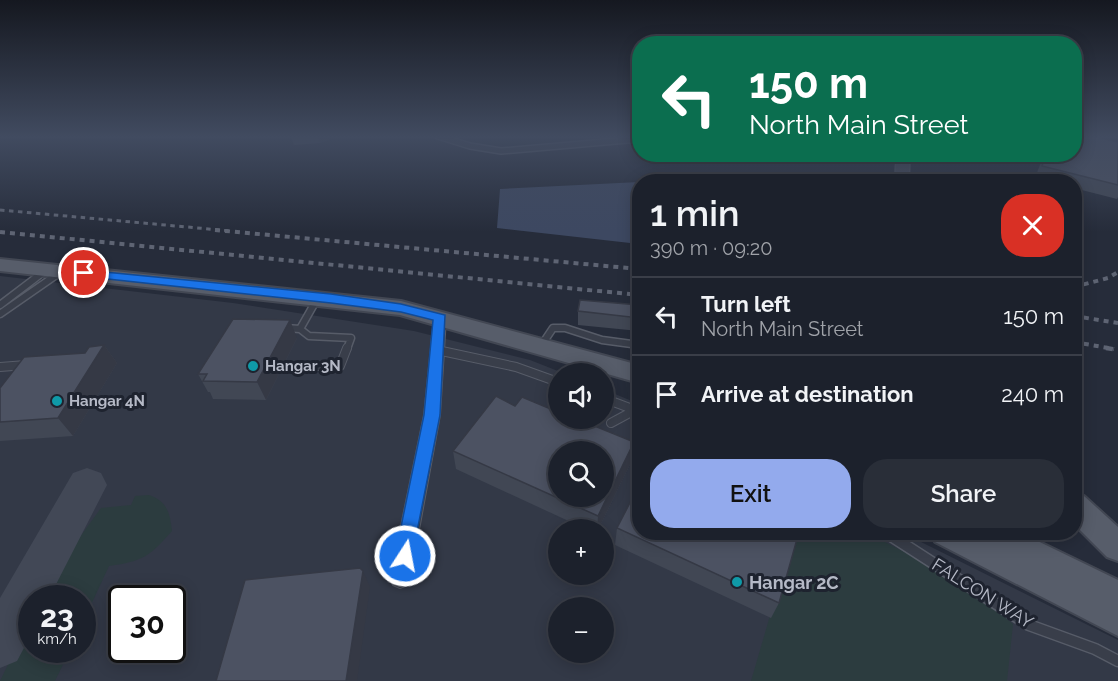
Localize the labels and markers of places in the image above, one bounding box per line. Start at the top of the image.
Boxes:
pin [58,247,109,298]
place label: Hangar 3N [265,357,341,375]
marker: Hangar 3N [246,359,260,373]
place label: Hangar 4N [69,392,145,410]
marker: Hangar 4N [50,394,64,408]
place label: Hangar 2C [749,572,839,593]
marker: Hangar 2C [730,575,744,589]

